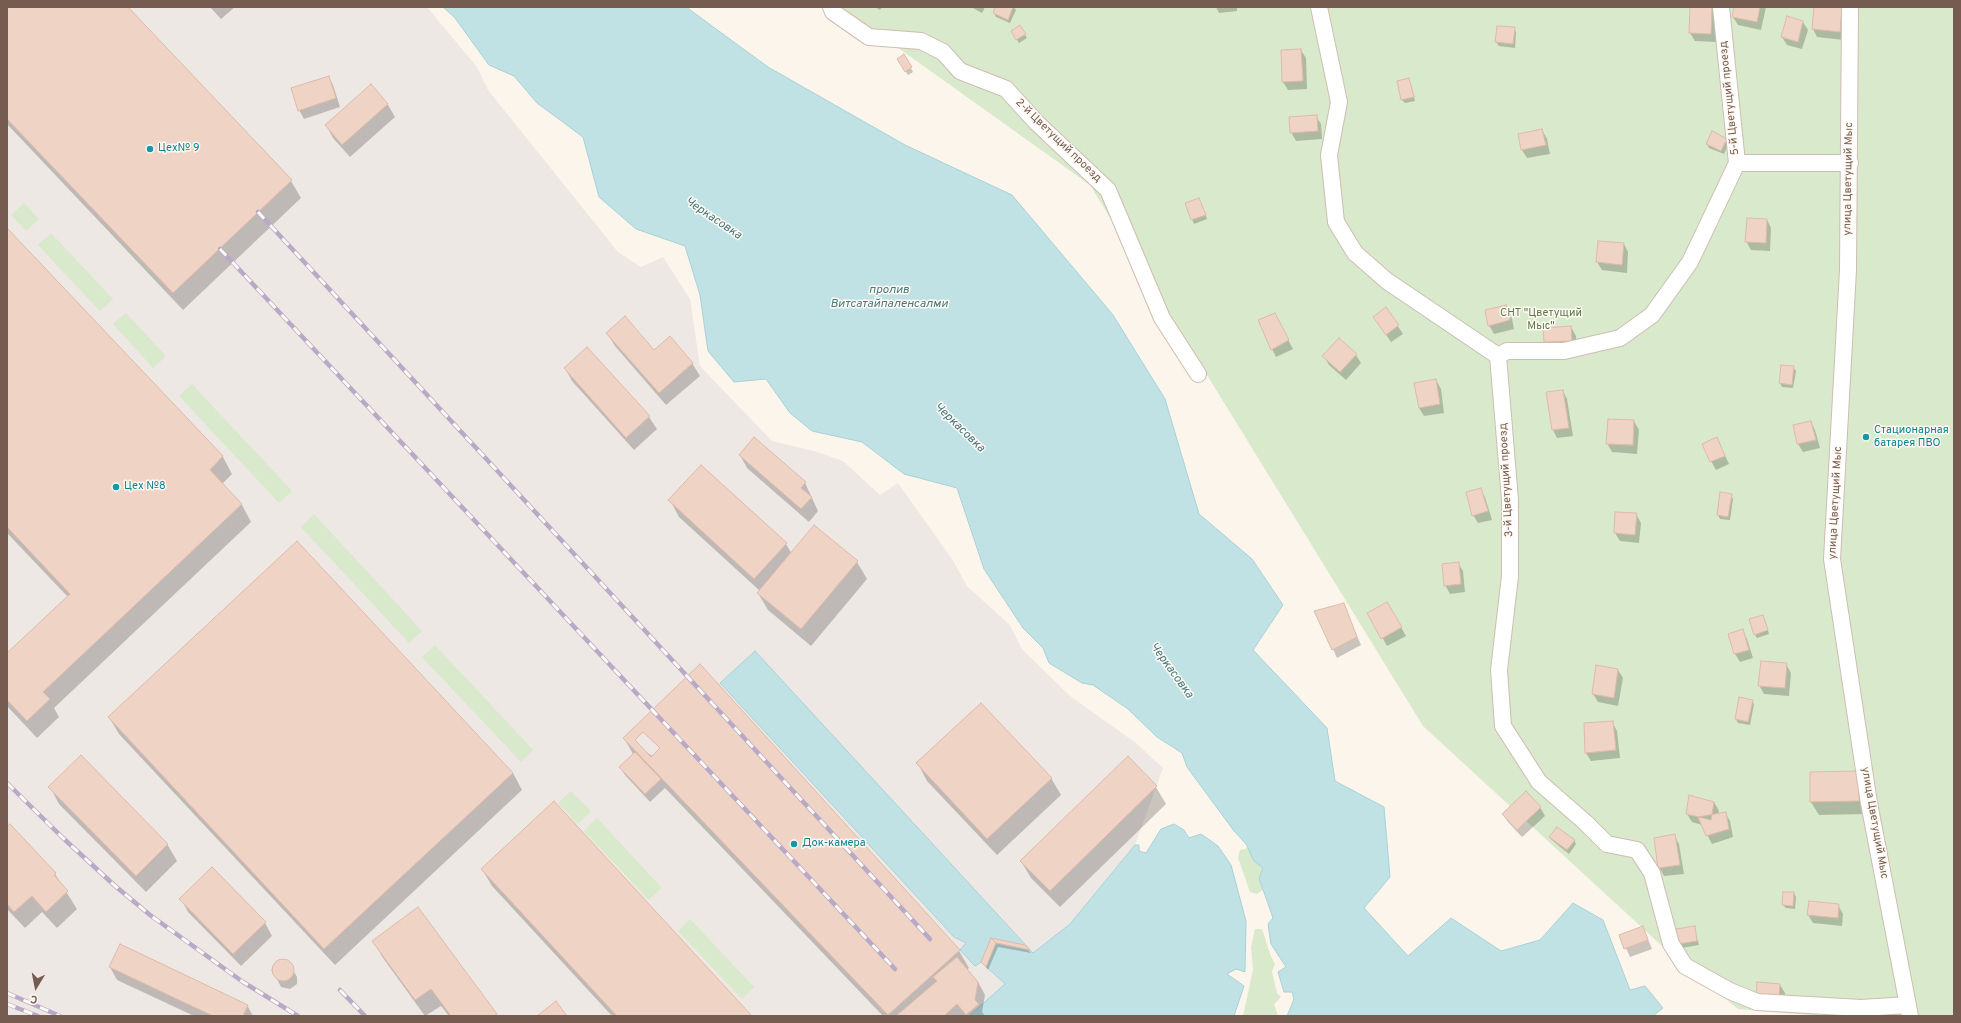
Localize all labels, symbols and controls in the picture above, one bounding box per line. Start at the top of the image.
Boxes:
street label: 5-й Цветущий проезд [1717,40,1743,156]
street label: 2-й Цветущий проезд [1012,96,1104,186]
street label: улица Цветущий Мыс [1841,122,1857,236]
place label: Цех№ 9 [158,142,200,156]
marker: Цех№ 9 [145,144,155,154]
water label: Черкасовка [682,195,744,243]
water label: пролив Витсатайпаленсалми [830,284,948,312]
park label: СНТ "Цветущий Мыс" [1500,307,1582,333]
water label: Черкасовка [931,400,987,456]
street label: 3-й Цветущий проезд [1497,423,1517,537]
place label: Стационарная батарея ПВО [1874,424,1949,450]
marker: Стационарная батарея ПВО [1861,432,1871,442]
street label: улица Цветущий Мыс [1826,446,1846,560]
place label: Цех №8 [124,480,166,494]
marker: Цех №8 [111,482,121,492]
water label: Черкасовка [1146,640,1196,702]
street label: улица Цветущий Мыс [1858,766,1890,880]
place label: Док-камера [802,837,866,851]
marker: Док-камера [789,839,799,849]
north arrow [16,967,56,1007]
text: С [29,991,39,1006]

